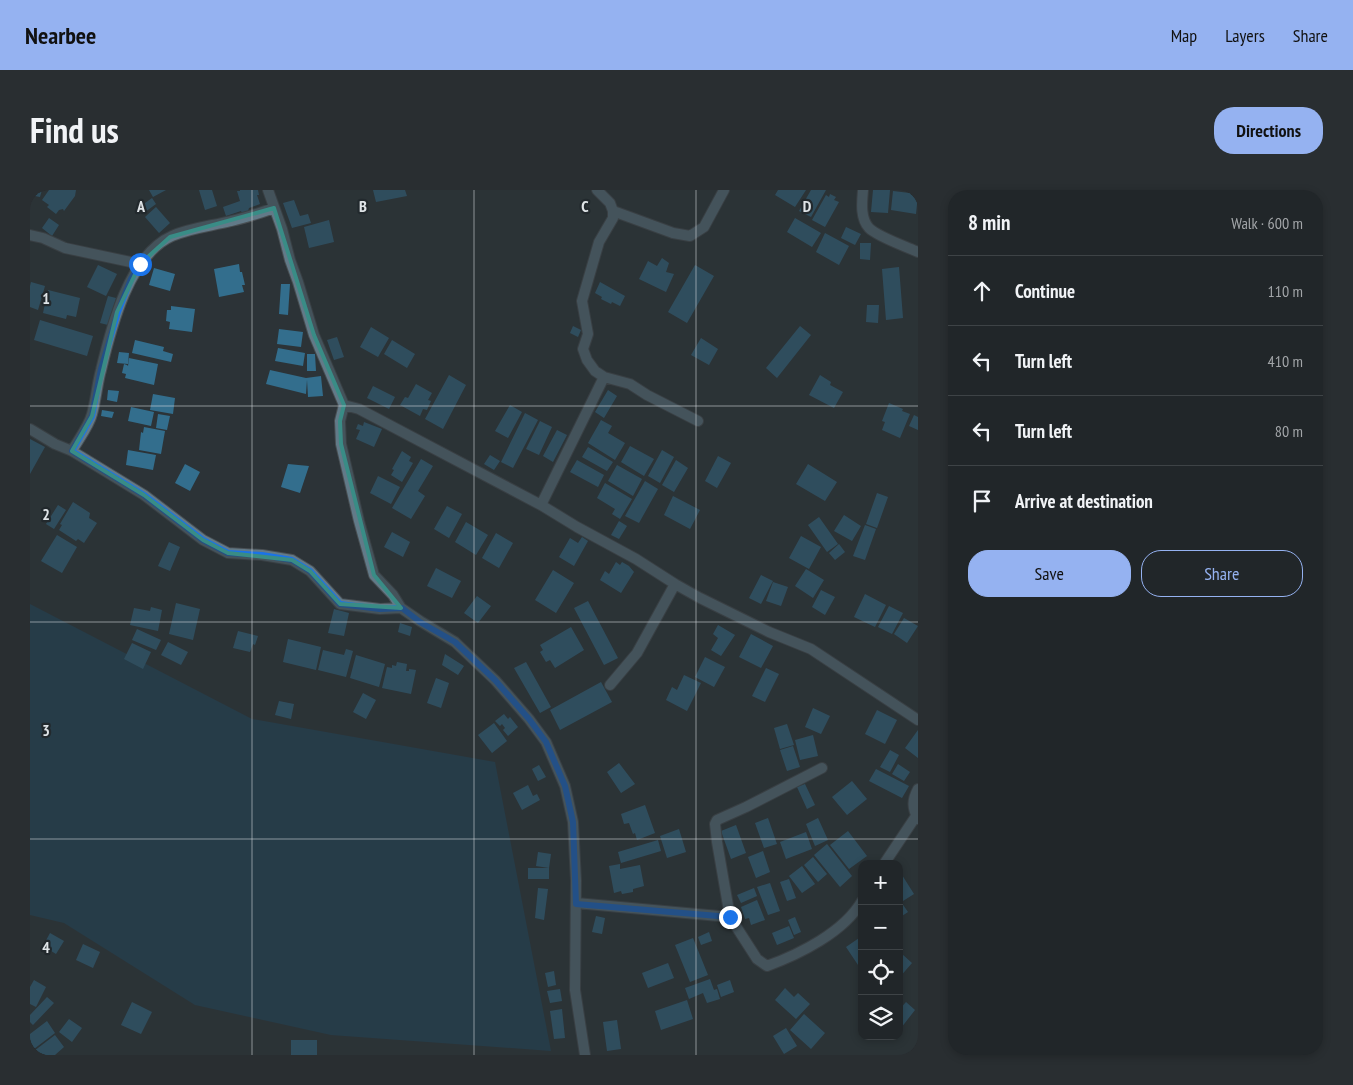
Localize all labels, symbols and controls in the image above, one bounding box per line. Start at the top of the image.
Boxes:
text: Nearbee [25,20,96,51]
text: Map [1171,24,1197,47]
text: Layers [1225,24,1265,47]
text: Share [1293,24,1328,47]
text: Find us [30,107,119,153]
button: Directions [1214,107,1323,154]
text: A [136,196,146,216]
text: B [359,196,367,216]
text: C [581,196,589,216]
text: D [803,196,812,216]
text: 8 min [968,209,1010,236]
text: Walk · 600 m [1231,213,1303,233]
route start [129,253,152,276]
icon: ahead [968,277,996,305]
text: Continue [1015,279,1075,303]
text: 110 m [1268,281,1303,301]
text: 1 [42,288,50,308]
icon: left [968,347,996,375]
text: Turn left [1015,349,1072,373]
text: 410 m [1268,351,1303,371]
icon: left [968,417,996,445]
text: Turn left [1015,419,1072,443]
text: 80 m [1275,421,1303,441]
icon: arrive [968,487,996,515]
text: Arrive at destination [1015,489,1153,513]
text: 2 [42,504,50,524]
button: Save [968,550,1131,597]
button: Share [1141,550,1303,597]
text: 3 [42,720,50,740]
map controls [858,860,903,1040]
button: + [858,860,903,905]
button: − [858,905,903,950]
route end [719,906,742,929]
text: 4 [42,937,50,957]
button: locate [858,950,903,995]
button: layers [858,995,903,1040]

